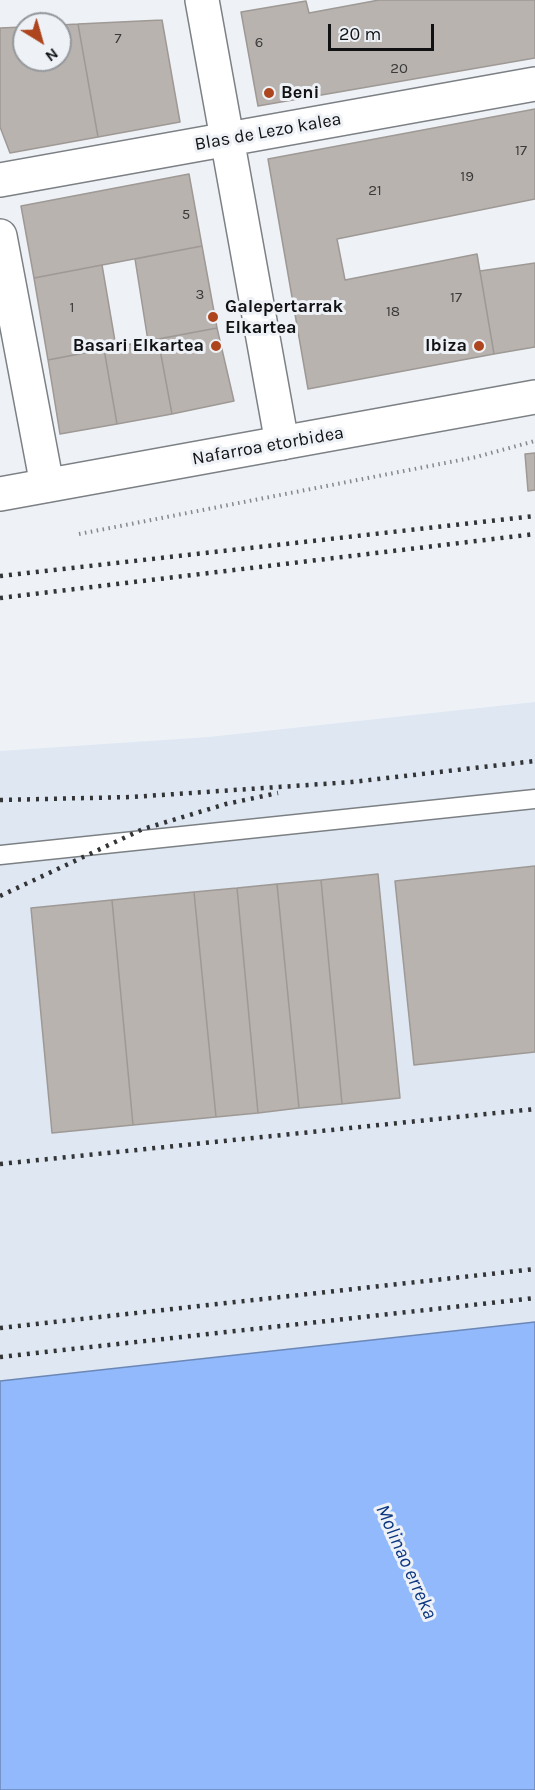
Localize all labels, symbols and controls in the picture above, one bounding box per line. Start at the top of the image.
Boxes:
north arrow [12,12,72,72]
scale bar [331,12,438,50]
text: 20 m [339,23,381,45]
house number: 7 [114,30,122,48]
house number: 6 [255,34,263,52]
text: N [42,44,62,66]
house number: 20 [390,60,408,78]
place label: Beni [281,82,319,104]
marker: Beni [262,86,276,100]
street label: Blas de Lezo kalea [193,108,343,156]
house number: 17 [515,142,527,160]
house number: 19 [460,168,474,186]
house number: 21 [368,182,382,200]
house number: 5 [182,206,190,224]
house number: 3 [196,286,204,304]
house number: 17 [450,289,462,307]
place label: Galepertarrak Elkartea [225,296,343,338]
house number: 1 [70,299,74,317]
house number: 18 [386,303,400,321]
marker: Galepertarrak Elkartea [206,310,220,324]
place label: Basari Elkartea [73,335,204,357]
place label: Ibiza [425,335,467,357]
marker: Basari Elkartea [209,339,223,353]
marker: Ibiza [472,339,486,353]
street label: Nafarroa etorbidea [191,422,345,470]
water label: Molinao erreka [370,1501,442,1623]

